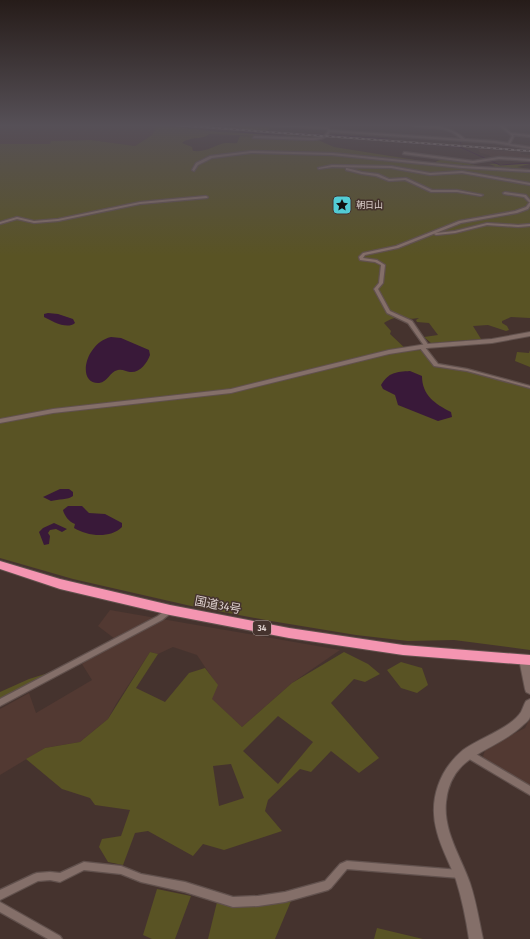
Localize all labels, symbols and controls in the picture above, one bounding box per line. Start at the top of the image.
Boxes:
place icon: 朝日山 [331,194,353,216]
place label: 朝日山 [356,200,383,210]
street label: 国道34号 [194,594,242,616]
road number: 34 [253,621,271,635]

